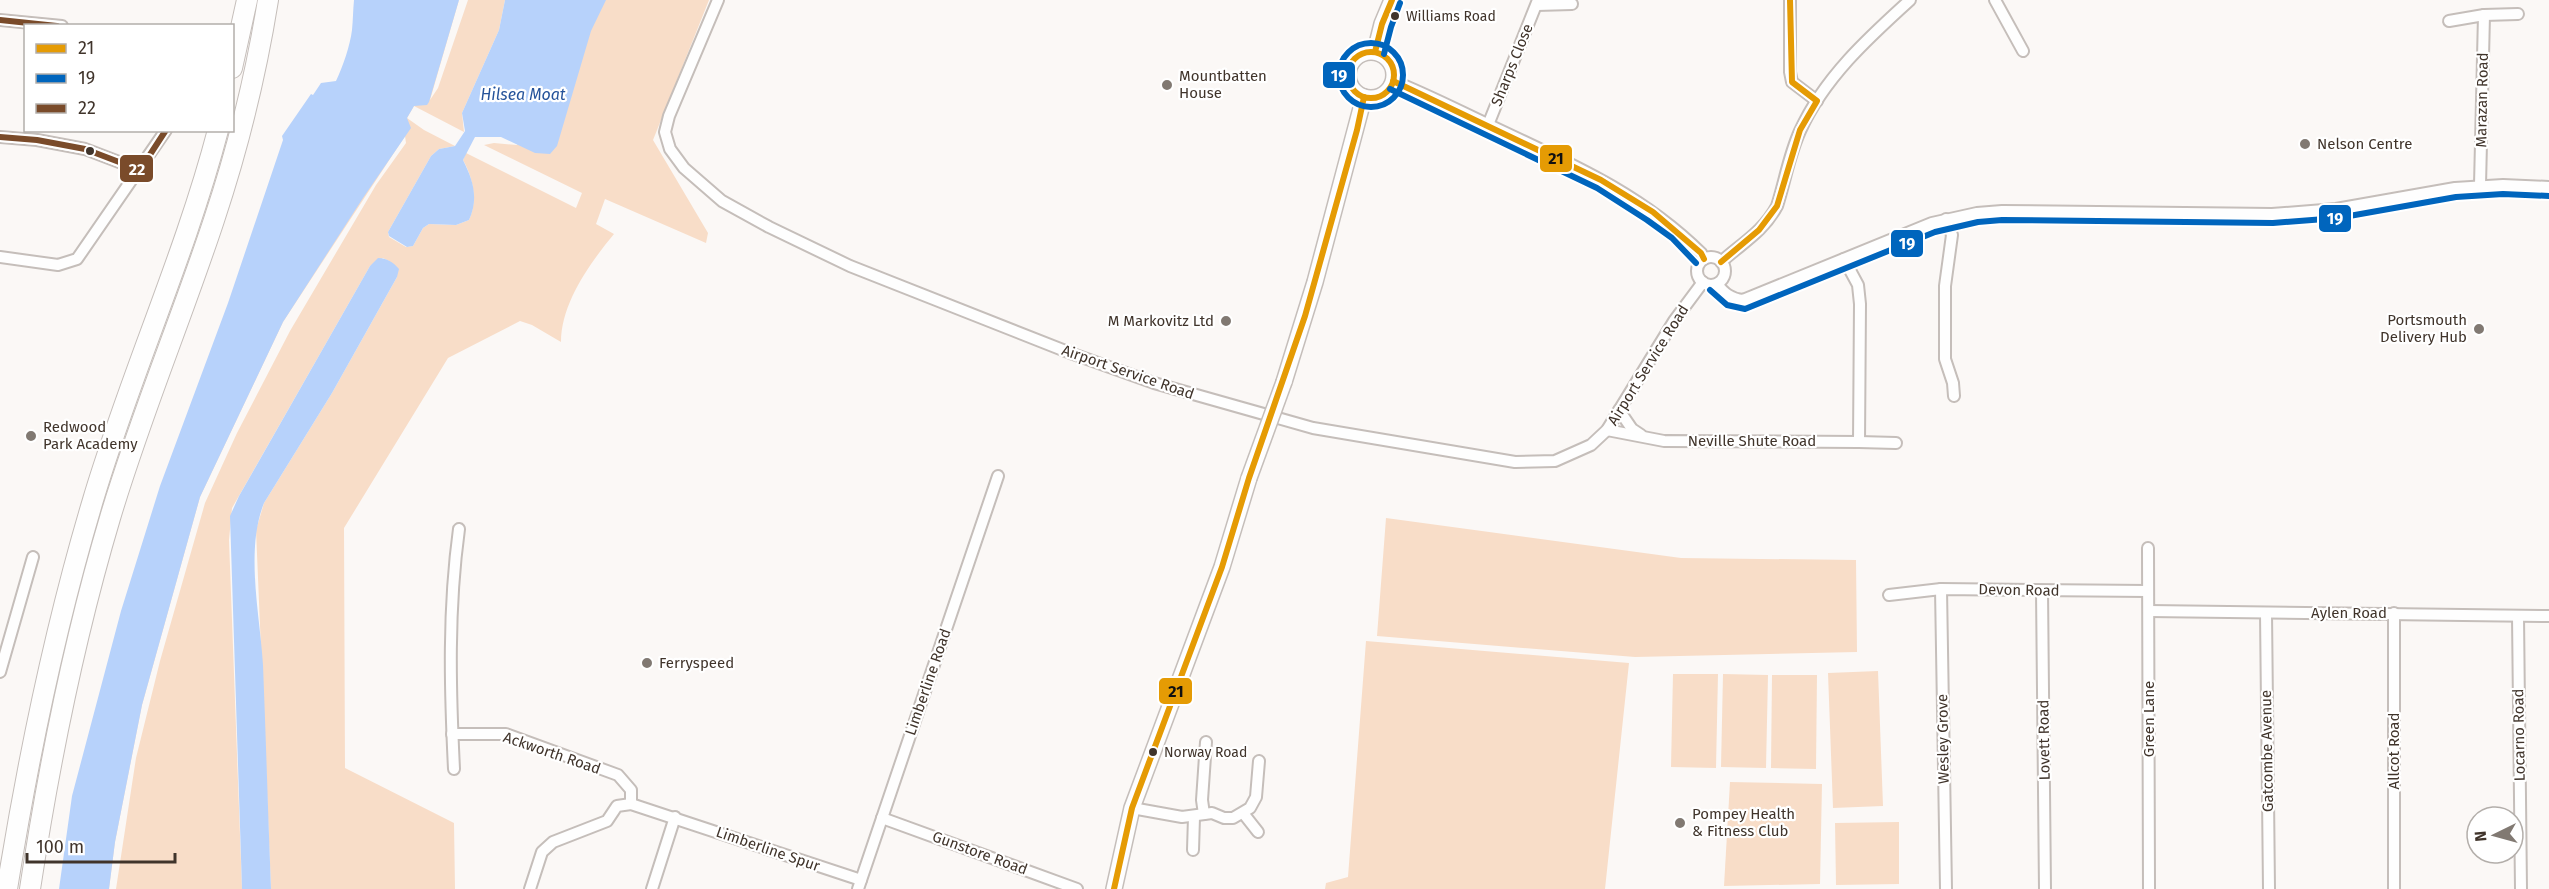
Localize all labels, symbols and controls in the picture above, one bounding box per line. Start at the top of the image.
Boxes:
place label: Williams Road [1406,8,1496,25]
marker: Williams Road [1389,10,1401,22]
street label: Sharps Close [1487,21,1537,109]
legend [24,24,234,132]
text: 21 [78,37,94,59]
street label: Marazan Road [2472,52,2492,148]
line badge: 19 [1322,61,1356,89]
text: 19 [1331,66,1347,85]
text: 19 [78,67,95,89]
place label: Mountbatten House [1179,67,1267,102]
marker: Mountbatten House [1160,78,1174,92]
water label: Hilsea Moat [480,85,566,104]
text: 22 [78,97,96,119]
place label: Nelson Centre [2317,135,2412,153]
marker: Nelson Centre [2298,137,2312,151]
line badge: 21 [1539,144,1573,173]
unlabelled marker [84,145,96,157]
text: 21 [1548,149,1564,168]
line badge: 22 [119,154,154,183]
text: 22 [129,160,145,179]
line badge: 19 [2318,204,2352,233]
text: 19 [2327,209,2343,228]
line badge: 19 [1890,229,1924,258]
text: 19 [1899,234,1915,253]
street label: Airport Service Road [1604,301,1692,429]
place label: Portsmouth Delivery Hub [2380,311,2467,346]
place label: M Markovitz Ltd [1108,312,1214,330]
marker: M Markovitz Ltd [1219,314,1233,328]
marker: Portsmouth Delivery Hub [2472,322,2486,336]
street label: Airport Service Road [1059,341,1197,403]
place label: Redwood Park Academy [43,418,138,453]
marker: Redwood Park Academy [24,429,38,443]
street label: Neville Shute Road [1688,432,1816,450]
street label: Devon Road [1978,580,2060,600]
street label: Aylen Road [2311,604,2387,622]
street label: Limberline Road [901,626,955,738]
place label: Ferryspeed [659,654,734,672]
marker: Ferryspeed [640,656,654,670]
line badge: 21 [1158,677,1193,705]
street label: Green Lane [2140,681,2158,757]
text: 21 [1168,682,1184,701]
street label: Locarno Road [2509,688,2529,782]
street label: Gatcombe Avenue [2257,690,2277,812]
street label: Wesley Grove [1933,694,1953,784]
street label: Lovett Road [2034,700,2054,780]
street label: Allcot Road [2385,713,2403,789]
street label: Ackworth Road [501,728,603,778]
place label: Norway Road [1164,744,1247,761]
marker: Norway Road [1147,746,1159,758]
place label: Pompey Health & Fitness Club [1692,805,1795,840]
north arrow [2465,805,2525,865]
marker: Pompey Health & Fitness Club [1673,816,1687,830]
street label: Limberline Spur [714,823,822,875]
scale bar [27,826,176,864]
street label: Gunstore Road [930,827,1030,879]
text: N [2471,830,2490,842]
text: 100 m [36,836,84,858]

